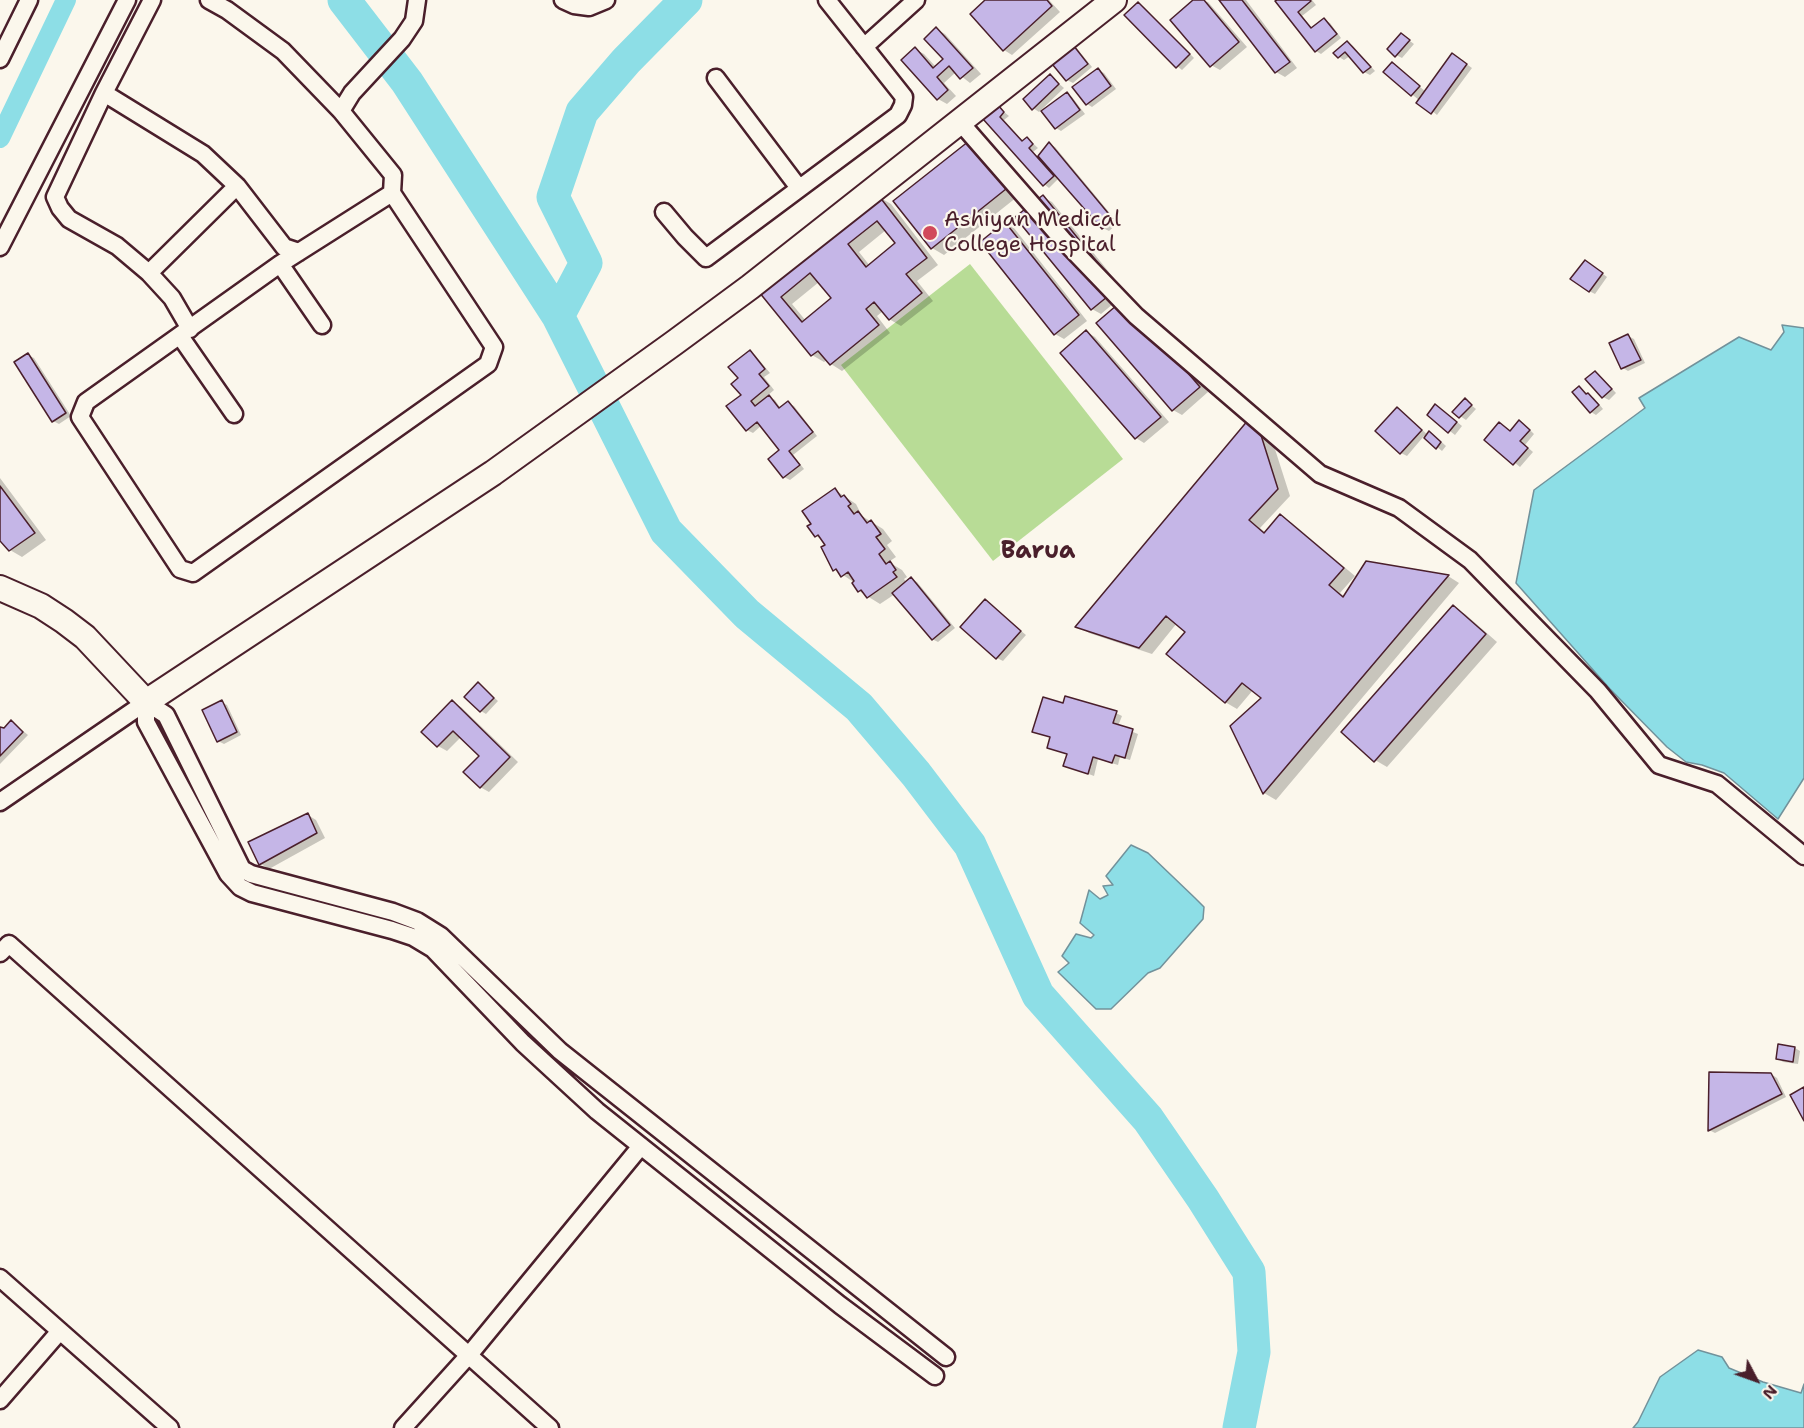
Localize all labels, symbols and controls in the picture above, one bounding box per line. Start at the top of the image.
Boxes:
place label: Ashiyan Medical College Hospital [944,207,1121,258]
marker: Ashiyan Medical College Hospital [921,224,939,242]
district label: Barua [1001,538,1075,566]
north arrow [1726,1350,1786,1410]
text: N [1758,1380,1782,1404]

